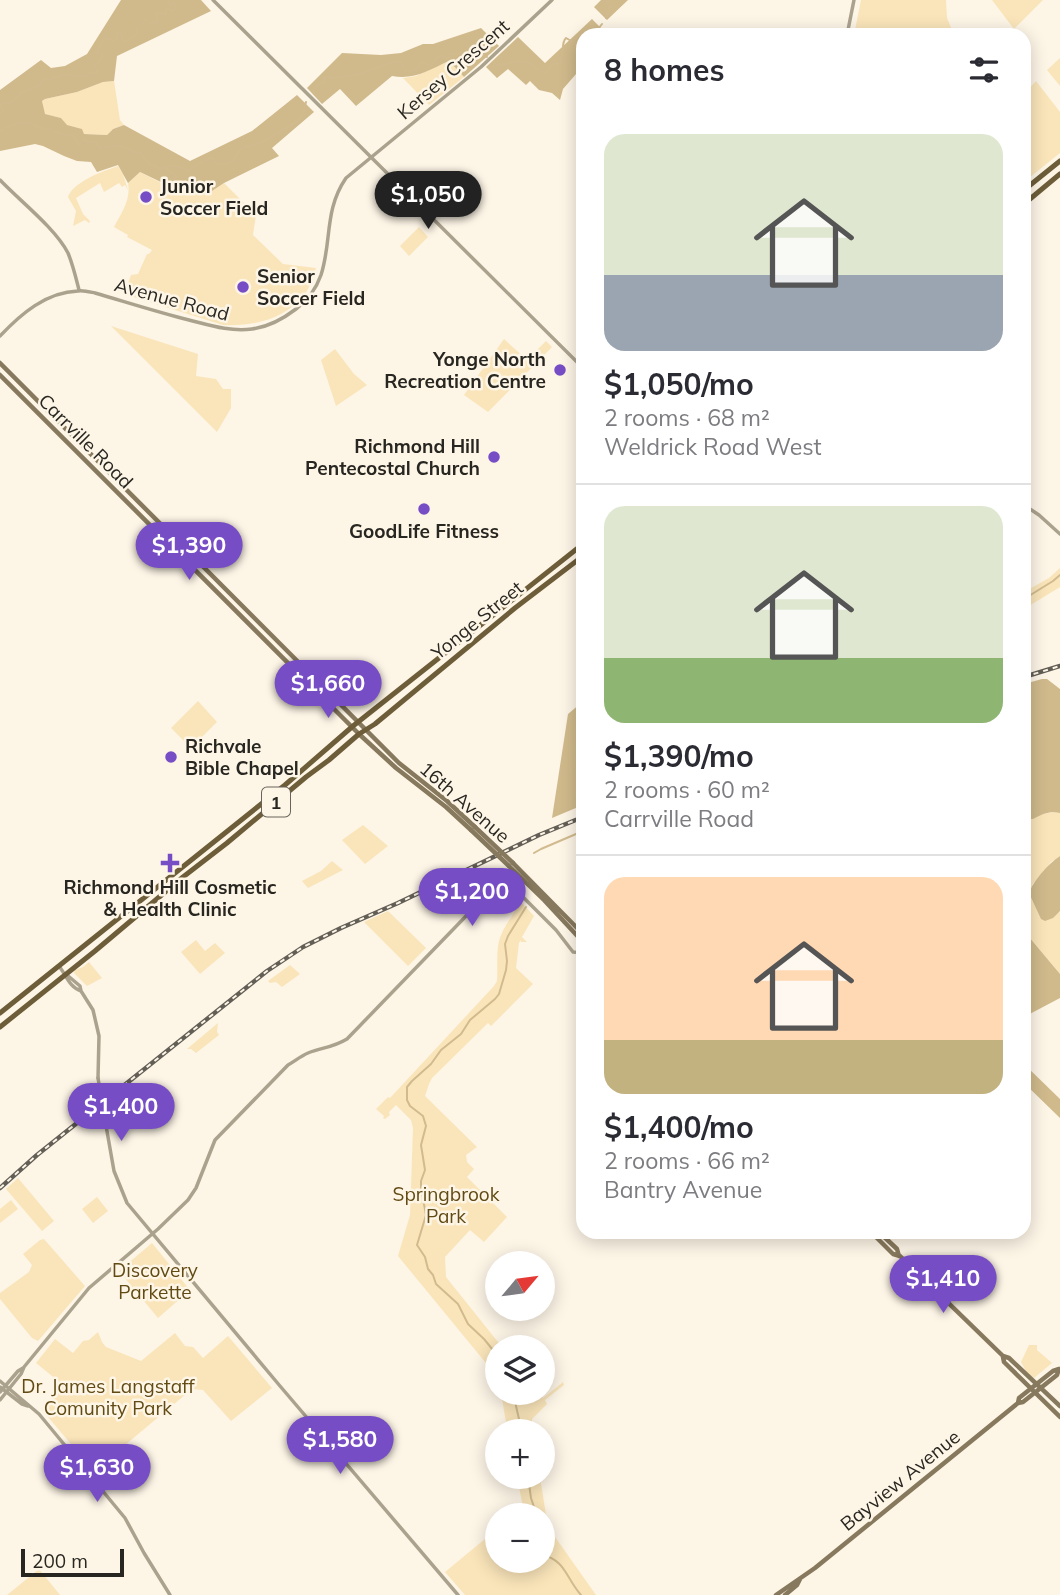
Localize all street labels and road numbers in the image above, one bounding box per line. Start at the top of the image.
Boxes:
street label: Kersey Crescent [392,14,514,124]
street label: Avenue Road [112,272,232,326]
street label: Carrville Road [34,389,138,493]
street label: Yonge Street [425,575,528,665]
street label: 16th Avenue [415,756,515,848]
road number: 1 [262,788,290,816]
street label: Bayview Avenue [835,1424,965,1536]

